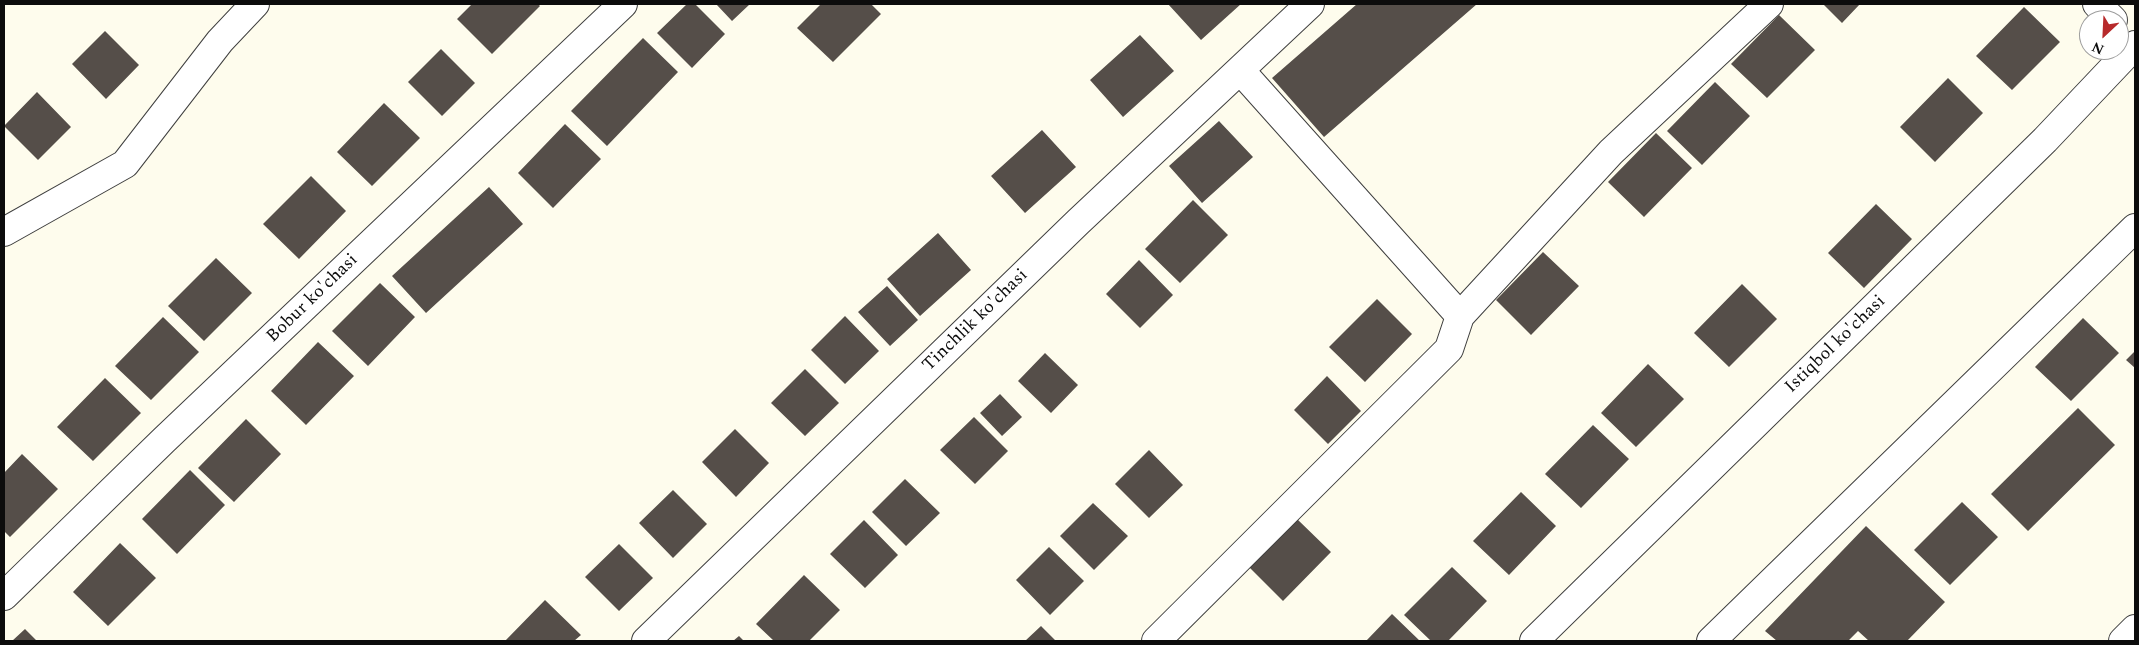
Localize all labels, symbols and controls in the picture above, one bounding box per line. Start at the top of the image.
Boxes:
north arrow [2079,10,2129,60]
text: N [2088,36,2107,60]
street label: Bobur ko'chasi [263,250,363,348]
street label: Tinchlik ko'chasi [919,265,1033,377]
street label: Istiqbol ko'chasi [1781,292,1891,398]

